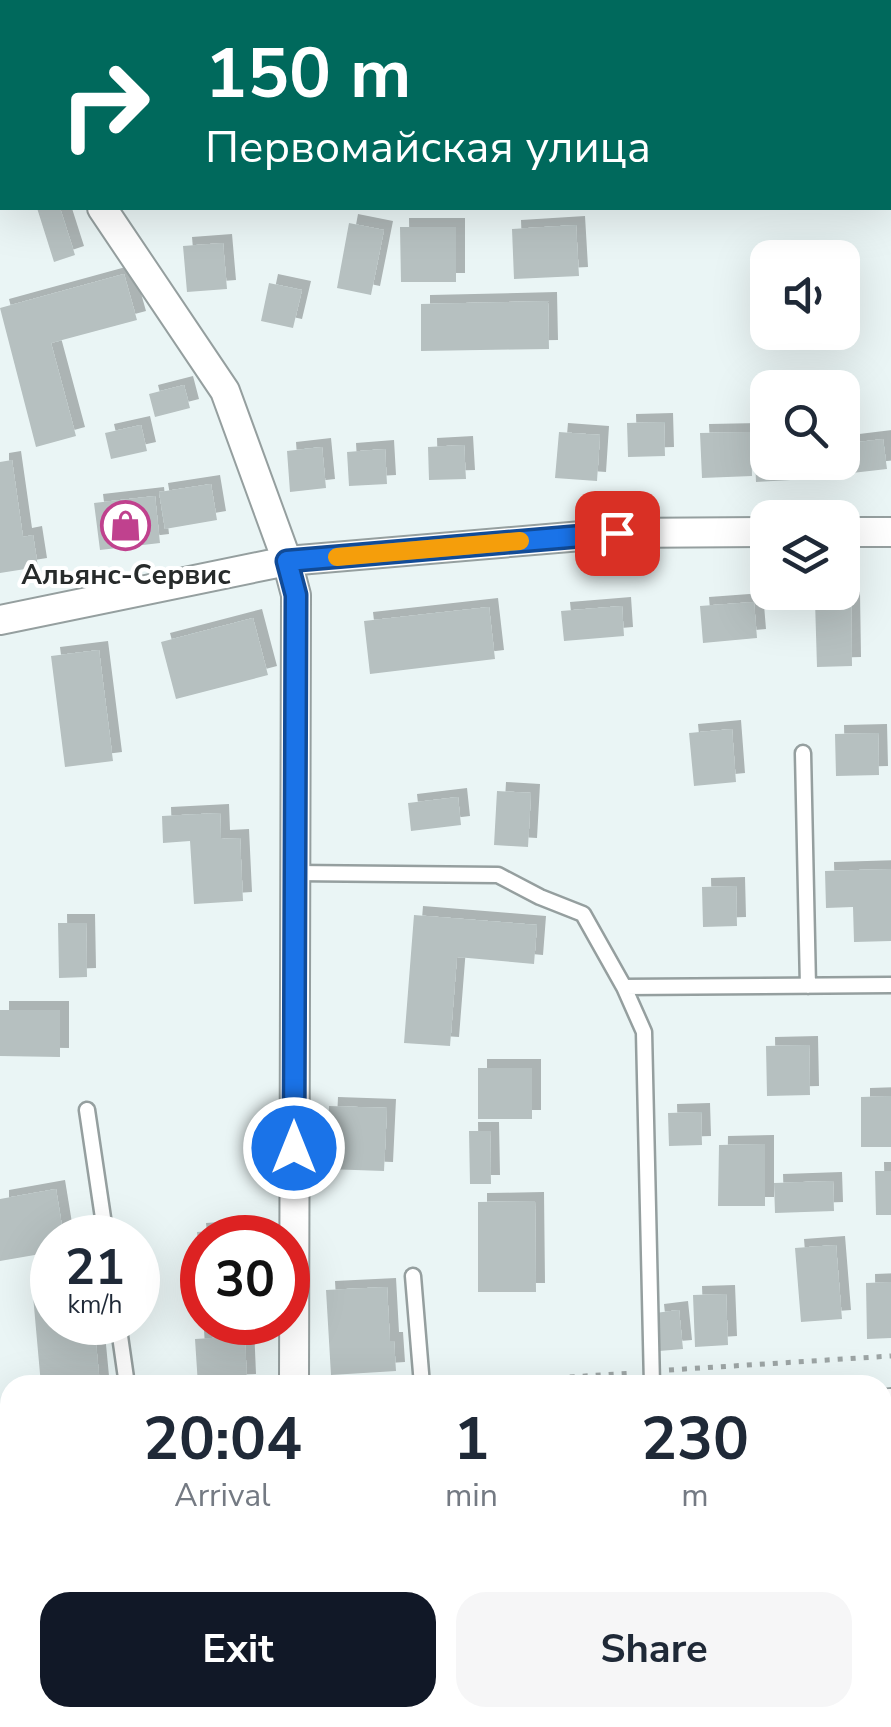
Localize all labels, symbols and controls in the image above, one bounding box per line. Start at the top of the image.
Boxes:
text: 150 m [205,26,411,122]
icon: right [40,40,170,170]
text: Первомайская улица [205,117,651,178]
map controls [750,240,860,610]
button: sound [750,240,860,350]
button: search [750,370,860,480]
pin [575,491,660,576]
shop icon: Альянс-Сервис [100,500,152,552]
button: layers [750,500,860,610]
icon: arrive [590,506,645,561]
place label: Альянс-Сервис [21,556,231,594]
position arrow [242,1096,346,1200]
speed limit sign: 30 [180,1215,310,1345]
text: 21 [65,1233,125,1302]
text: km/h [67,1288,123,1322]
text: 20:04 [143,1398,302,1480]
text: 1 [453,1398,489,1480]
text: 230 [641,1398,749,1480]
text: Arrival [174,1474,271,1517]
text: min [445,1474,498,1517]
text: m [681,1474,709,1517]
button: Exit [40,1592,436,1707]
button: Share [456,1592,852,1707]

